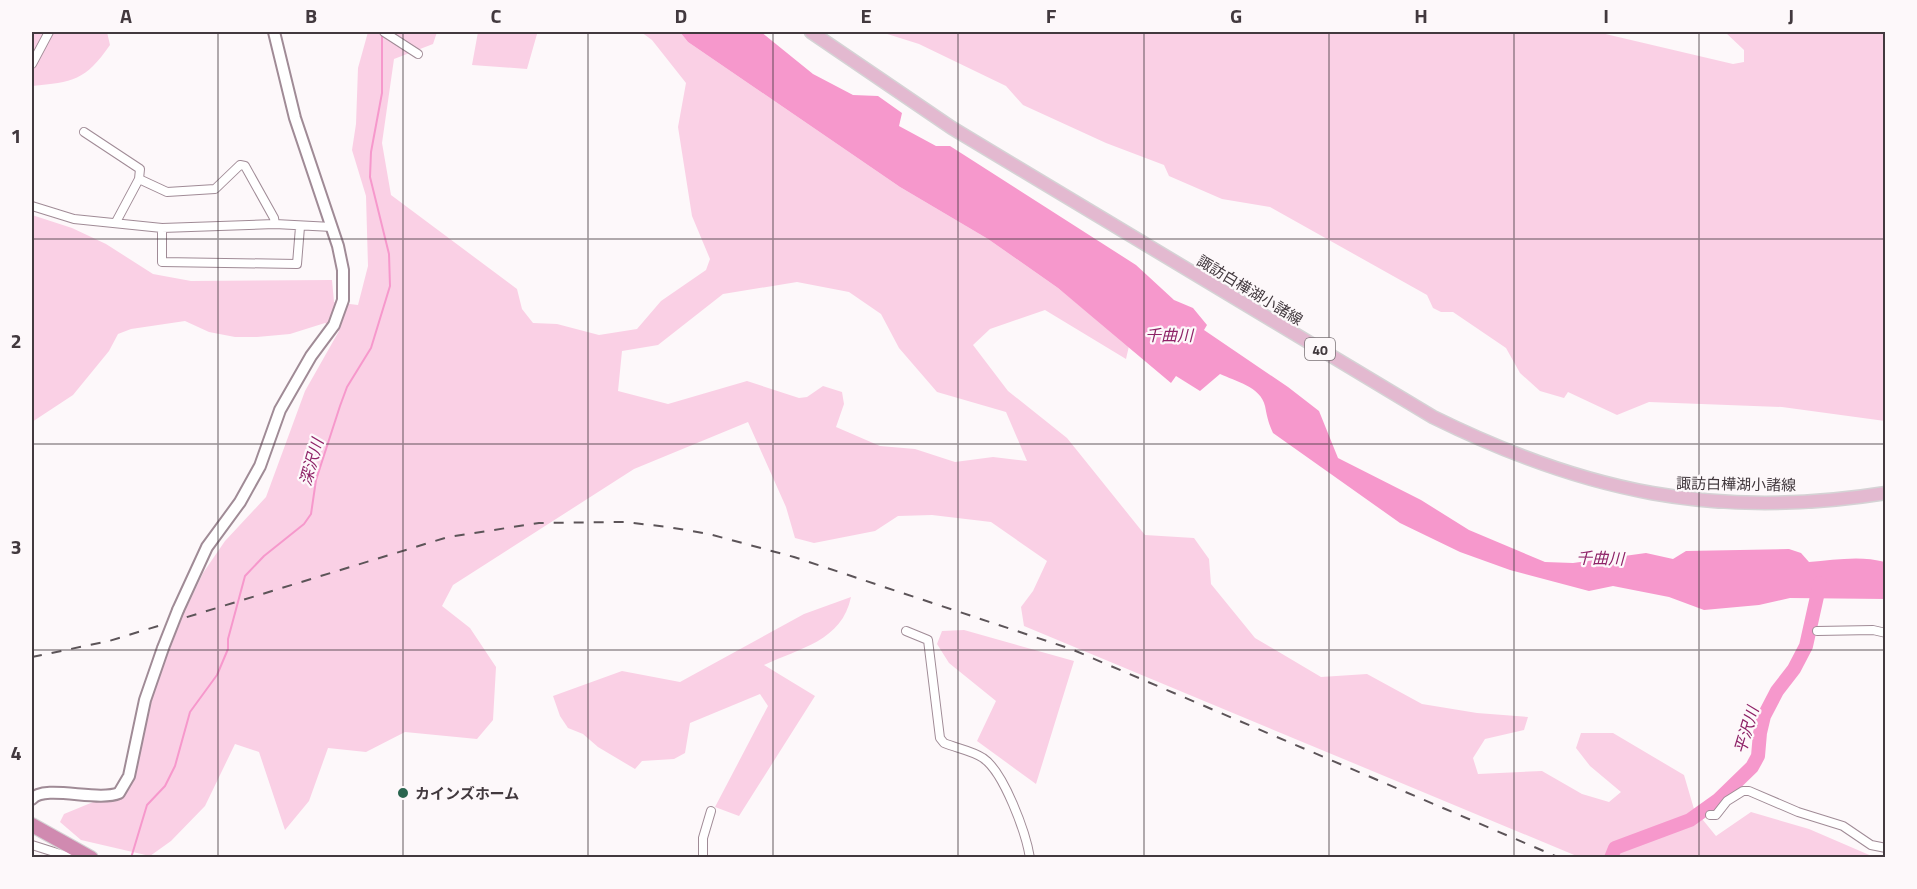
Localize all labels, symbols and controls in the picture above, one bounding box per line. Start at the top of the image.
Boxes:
text: A [120,0,132,31]
text: B [305,0,317,31]
text: C [491,0,502,31]
text: D [675,0,687,31]
text: E [860,0,872,31]
text: F [1046,0,1057,31]
text: G [1230,0,1242,31]
text: H [1414,0,1428,31]
text: I [1603,0,1609,31]
text: J [1788,0,1794,31]
text: 1 [10,120,22,151]
street label: 諏訪白樺湖小諸線 [1193,249,1307,331]
water label: 千曲川 [1145,323,1195,347]
text: 2 [10,325,22,356]
road number: 40 [1305,338,1335,360]
water label: 深沢川 [293,434,330,488]
street label: 諏訪白樺湖小諸線 [1676,471,1796,497]
text: 3 [10,531,22,562]
water label: 千曲川 [1576,546,1626,570]
water label: 平沢川 [1728,702,1765,756]
text: 4 [10,737,22,768]
place label: カインズホーム [415,782,519,805]
marker: カインズホーム [396,786,410,800]

